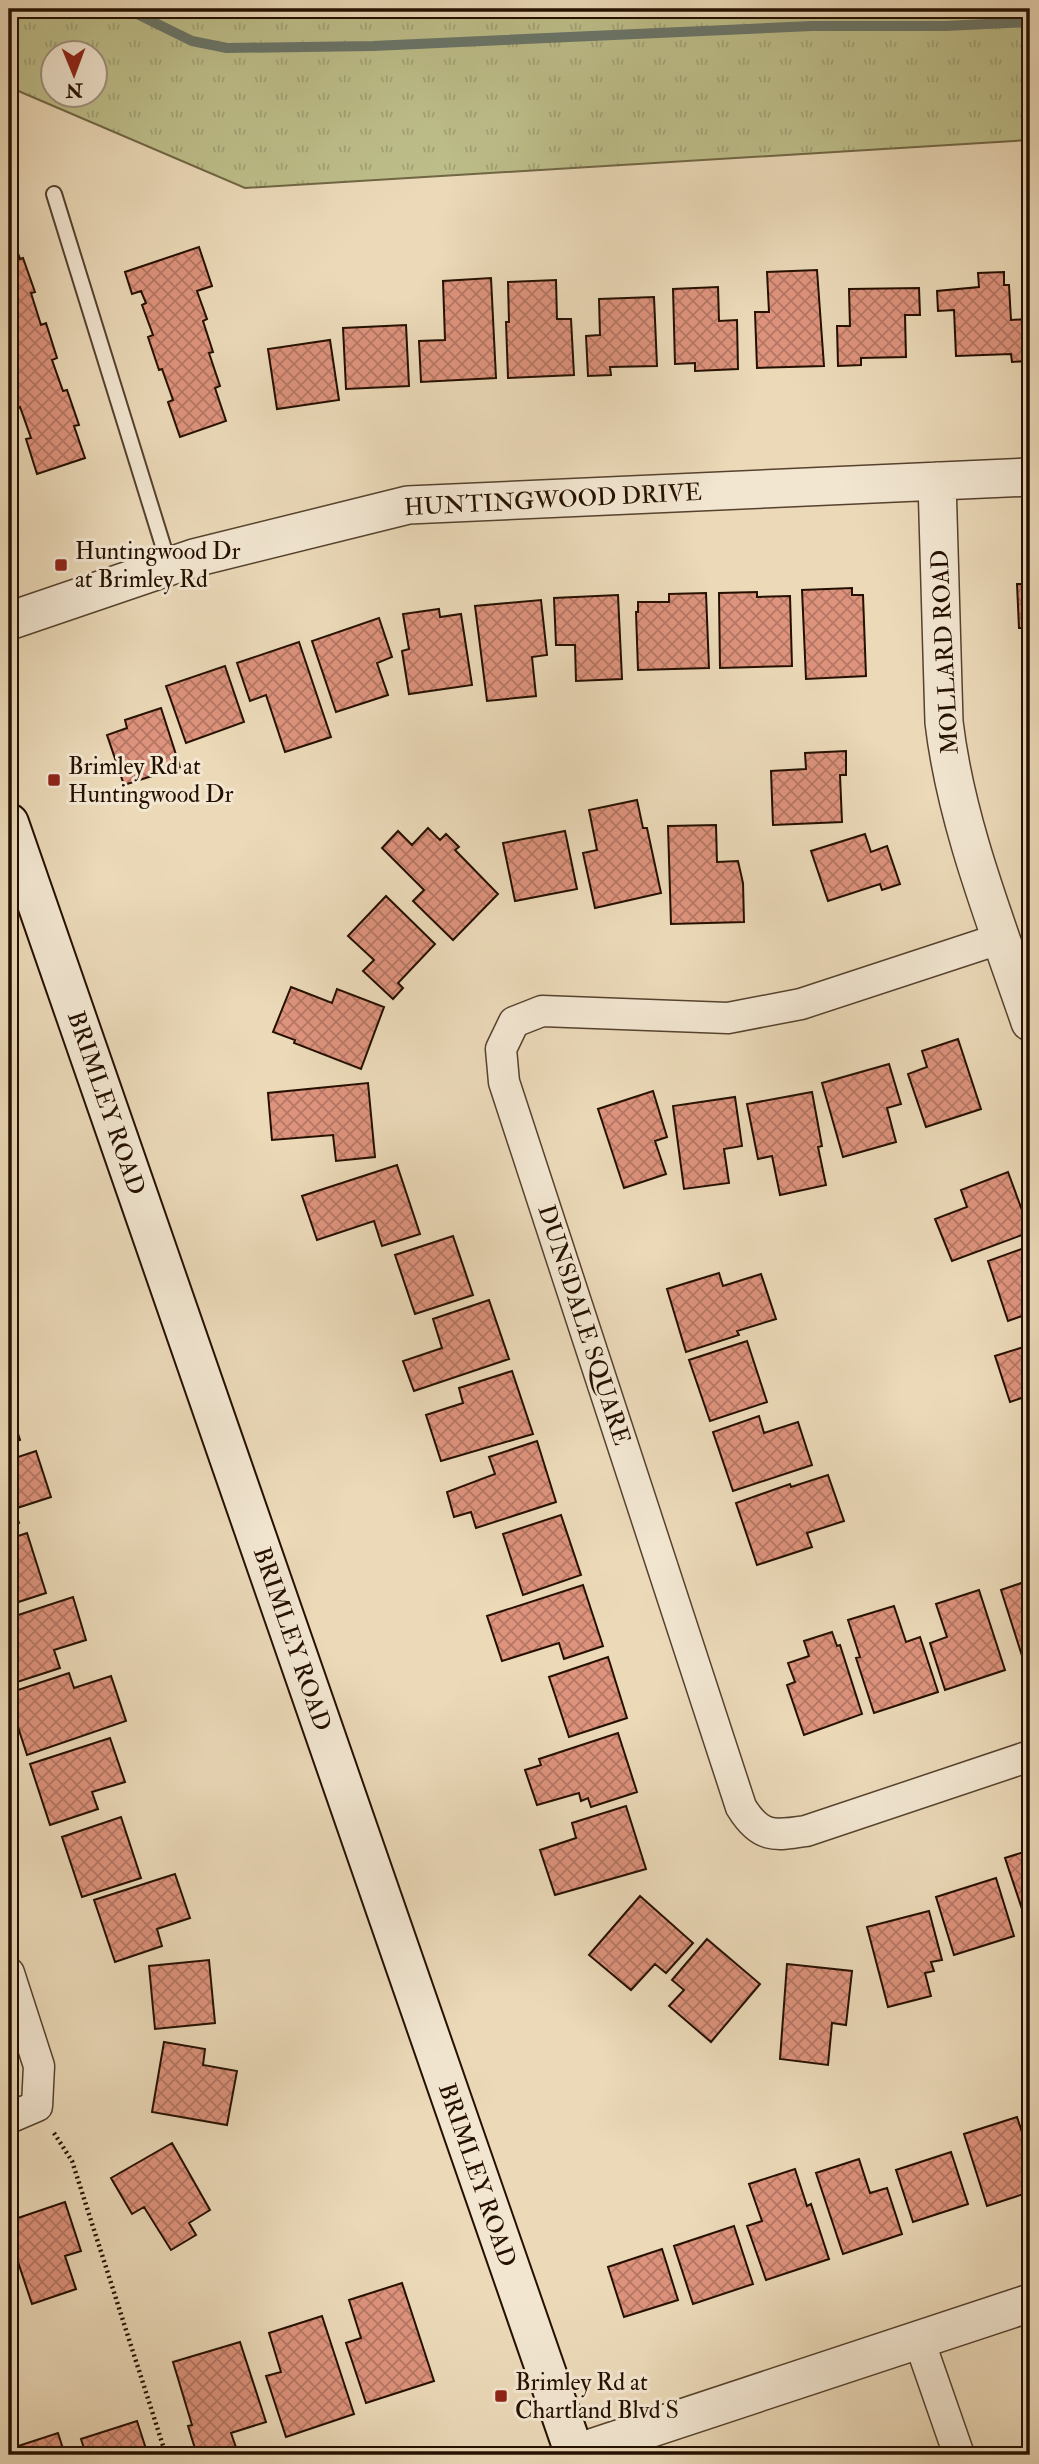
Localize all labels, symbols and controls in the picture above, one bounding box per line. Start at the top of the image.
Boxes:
north arrow [38,38,108,108]
text: N [65,78,84,102]
street label: HUNTINGWOOD DRIVE [403,477,703,523]
place label: Huntingwood Dr at Brimley Rd [75,536,241,595]
street label: MOLLARD ROAD [924,549,966,755]
marker: Huntingwood Dr at Brimley Rd [53,557,69,573]
place label: Brimley Rd at Huntingwood Dr [68,751,234,810]
marker: Brimley Rd at Huntingwood Dr [46,772,62,788]
street label: BRIMLEY ROAD [60,1007,152,1199]
street label: DUNSDALE SQUARE [530,1201,638,1449]
street label: BRIMLEY ROAD [246,1543,338,1735]
street label: BRIMLEY ROAD [431,2079,523,2271]
place label: Brimley Rd at Chartland Blvd S [515,2367,679,2426]
marker: Brimley Rd at Chartland Blvd S [493,2388,509,2404]

